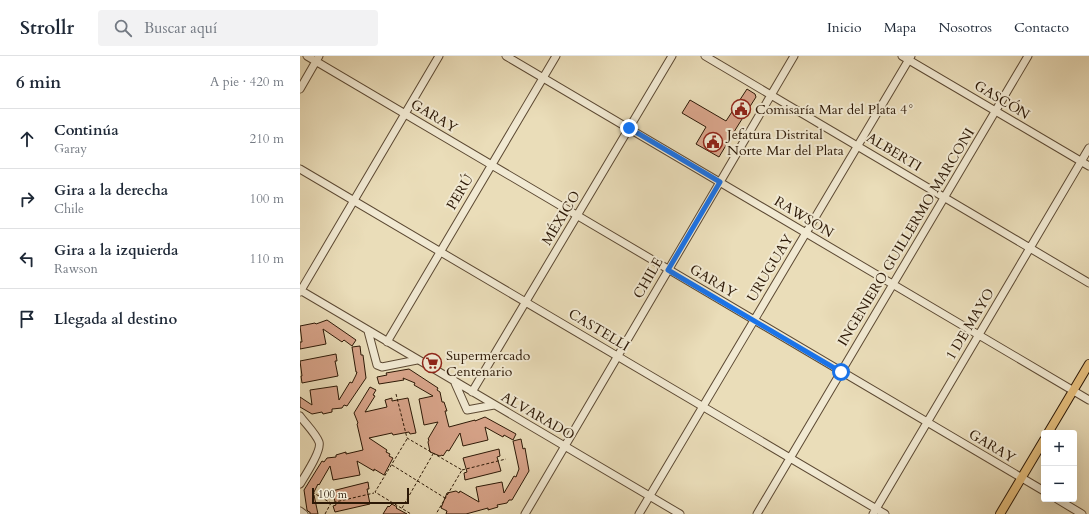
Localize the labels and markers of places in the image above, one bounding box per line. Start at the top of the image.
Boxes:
public building icon: Comisaría Mar del Plata 4° [730,98,752,120]
place label: Comisaría Mar del Plata 4° [755,100,914,119]
place label: Jefatura Distrital Norte Mar del Plata [725,125,844,160]
public building icon: Jefatura Distrital Norte Mar del Plata [702,131,724,153]
place label: Supermercado Centenario [446,346,531,381]
supermarket icon: Supermercado Centenario [421,352,443,374]

